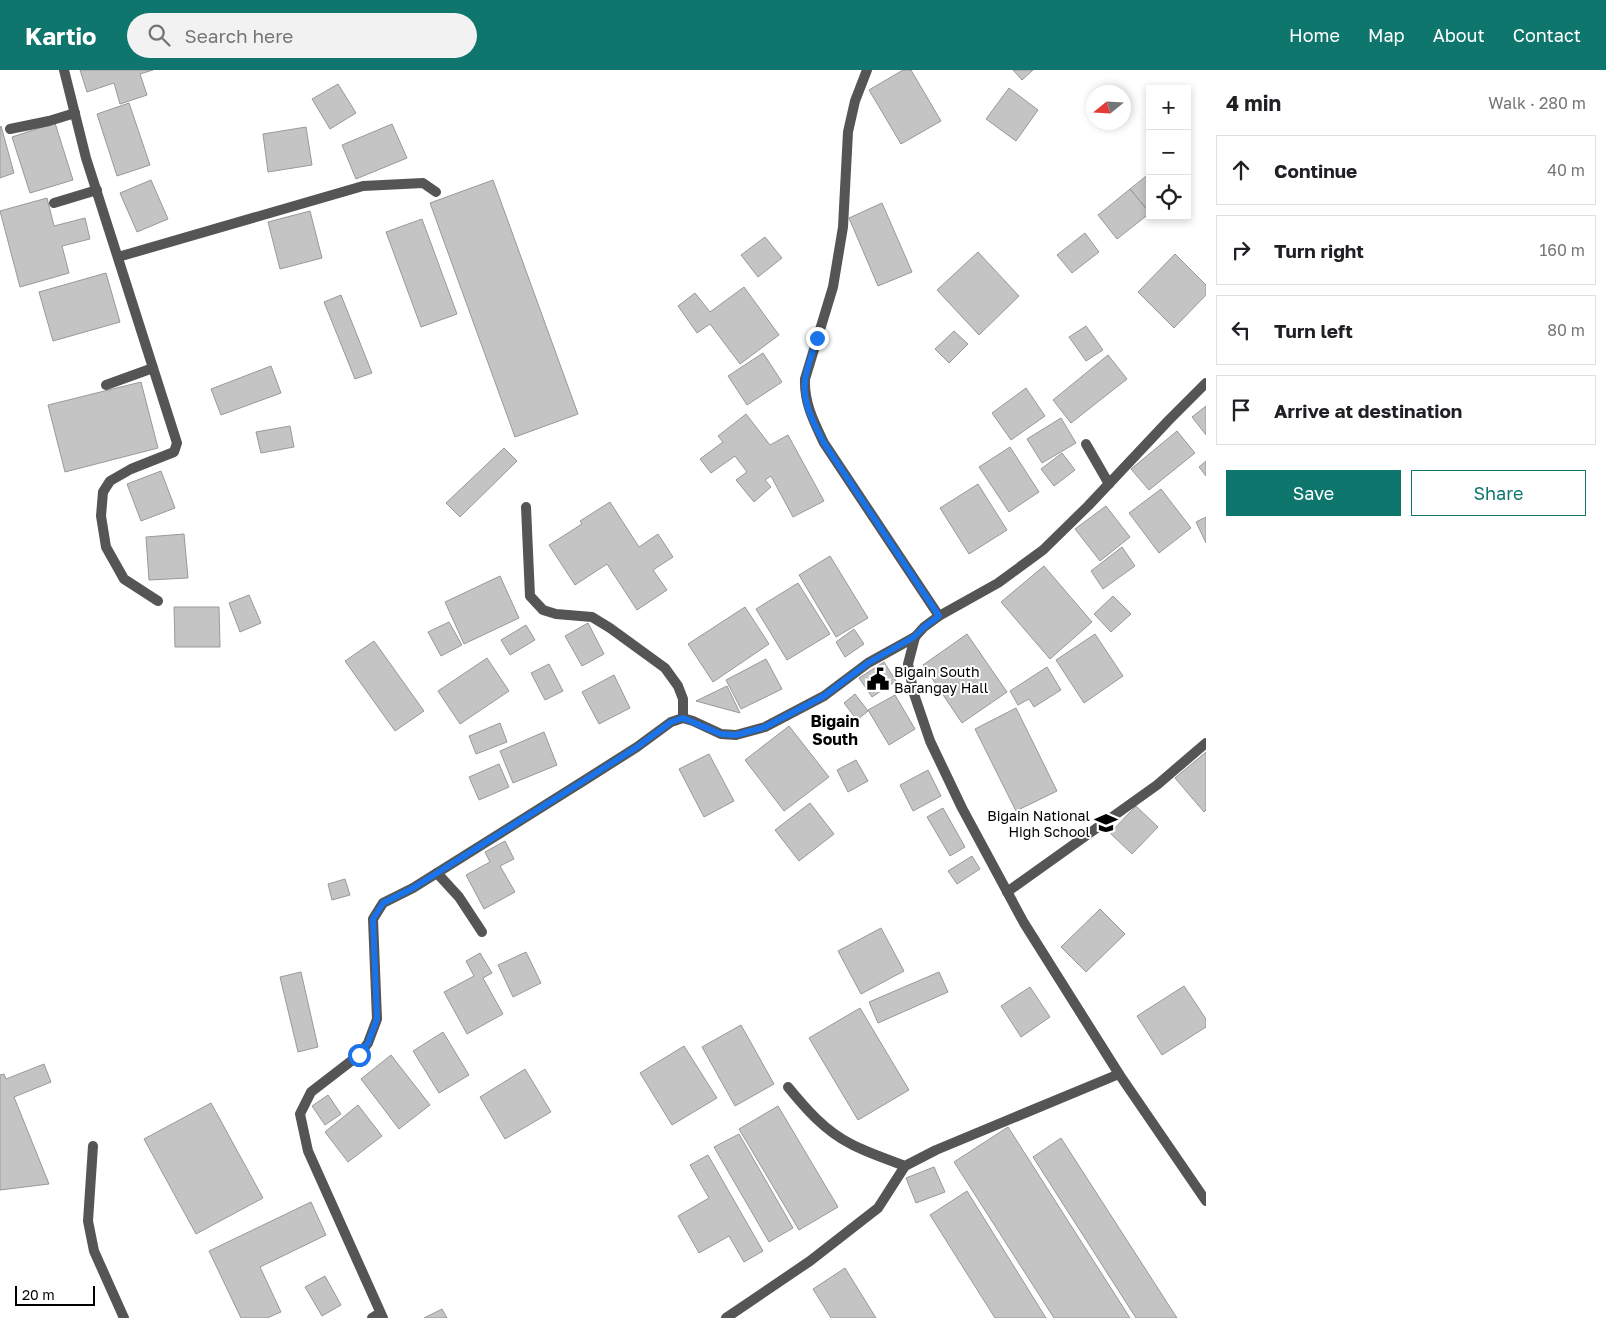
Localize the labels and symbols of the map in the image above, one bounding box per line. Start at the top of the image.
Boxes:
north arrow [1086,85,1131,130]
route end [806,327,829,350]
place label: Bigain South Barangay Hall [894,663,988,696]
public building icon: Bigain South Barangay Hall [865,666,891,692]
district label: Bigain South [811,711,859,749]
place label: Bigain National High School [987,807,1090,840]
school or university icon: Bigain National High School [1093,810,1119,836]
route start [348,1044,371,1067]
scale bar [15,1283,95,1306]

